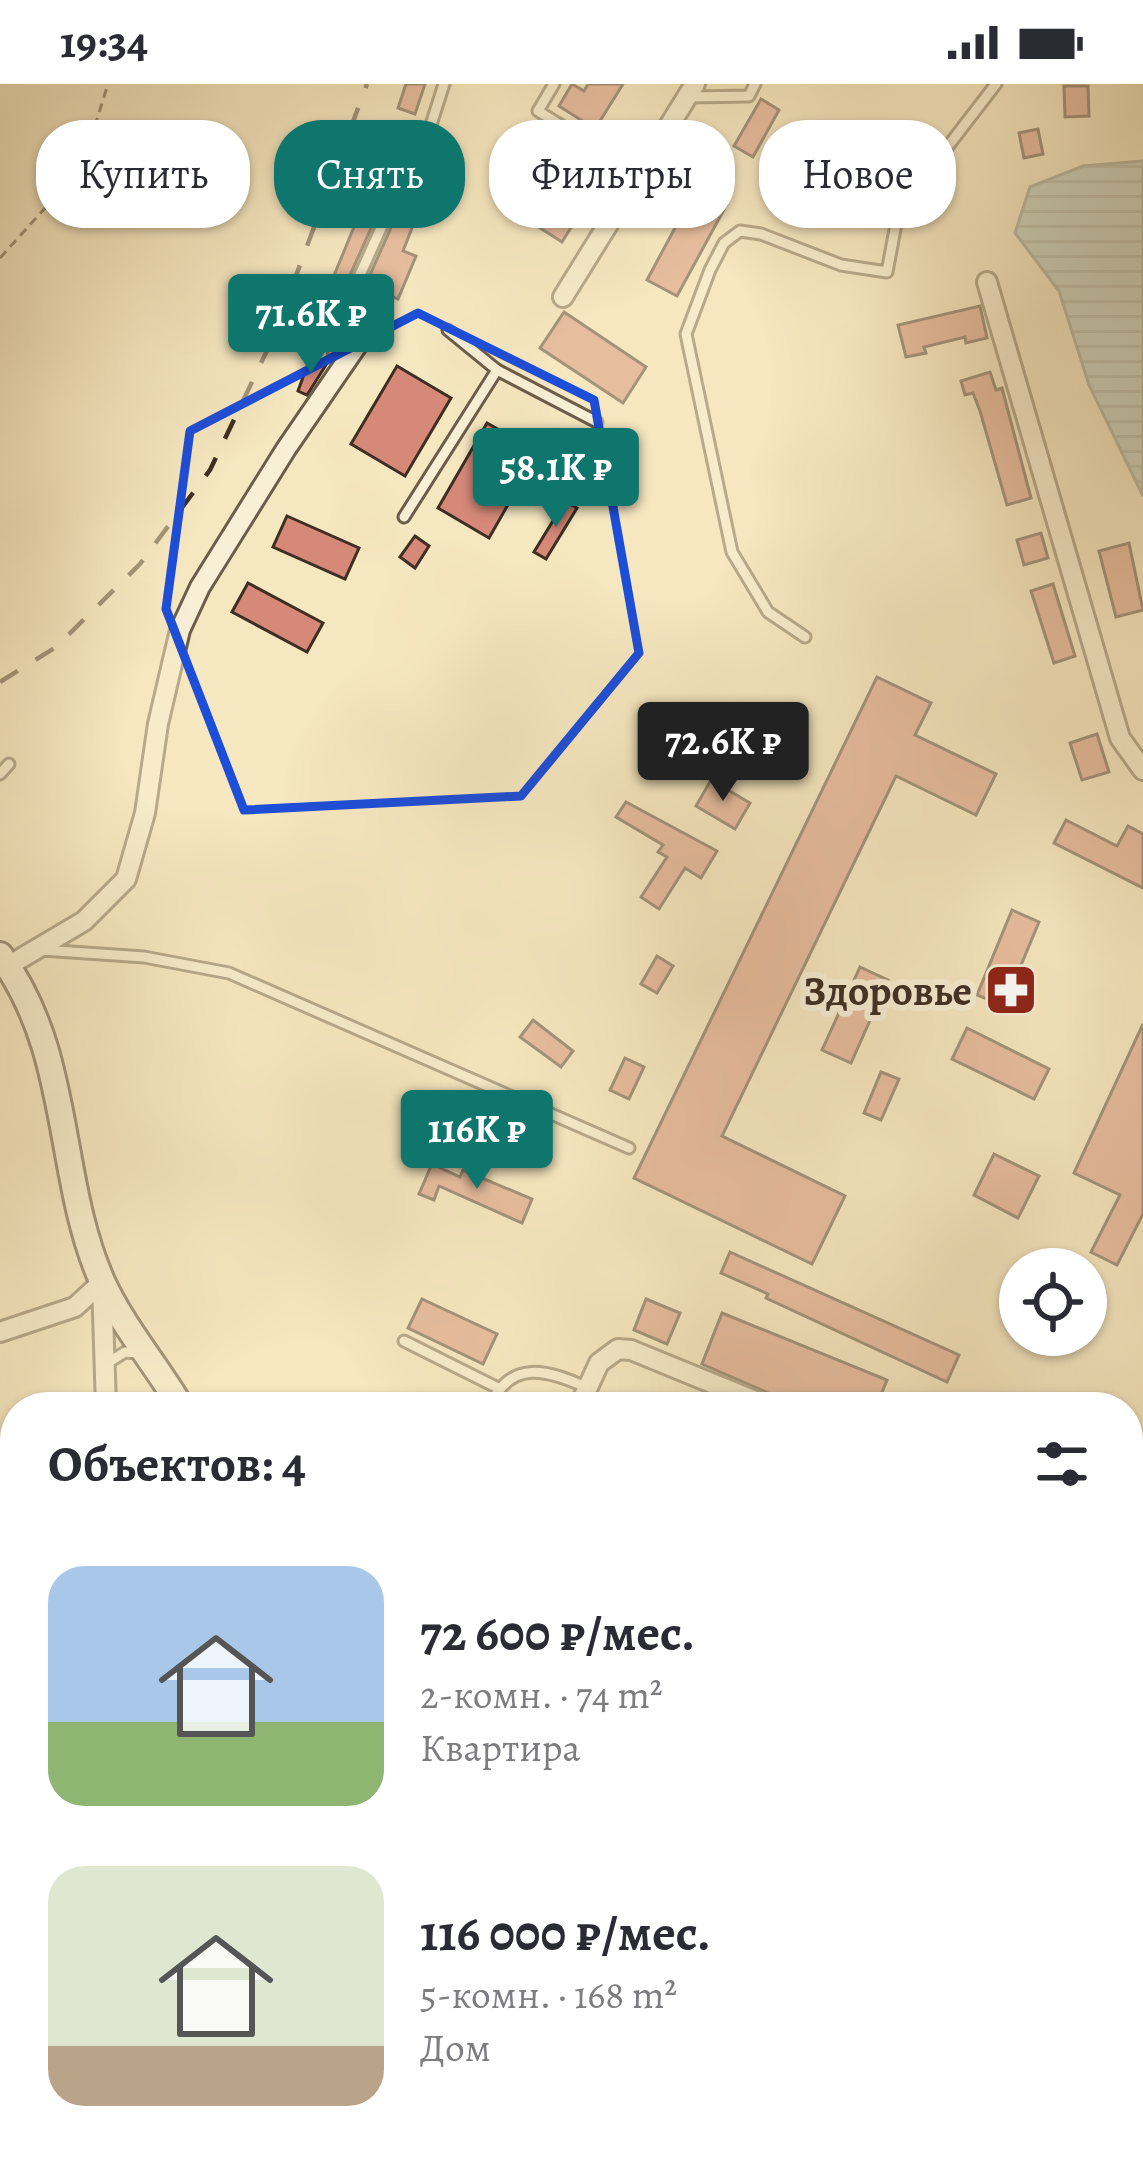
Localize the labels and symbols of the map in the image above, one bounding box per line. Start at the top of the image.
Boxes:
pin: 71.6K ₽ [200,274,422,376]
pin: 58.1K ₽ [445,428,667,530]
pin: 72.6K ₽ [612,702,834,804]
place label: Здоровье [803,962,972,1019]
pharmacy icon: Здоровье [983,962,1039,1018]
pin: 116K ₽ [379,1090,575,1192]

